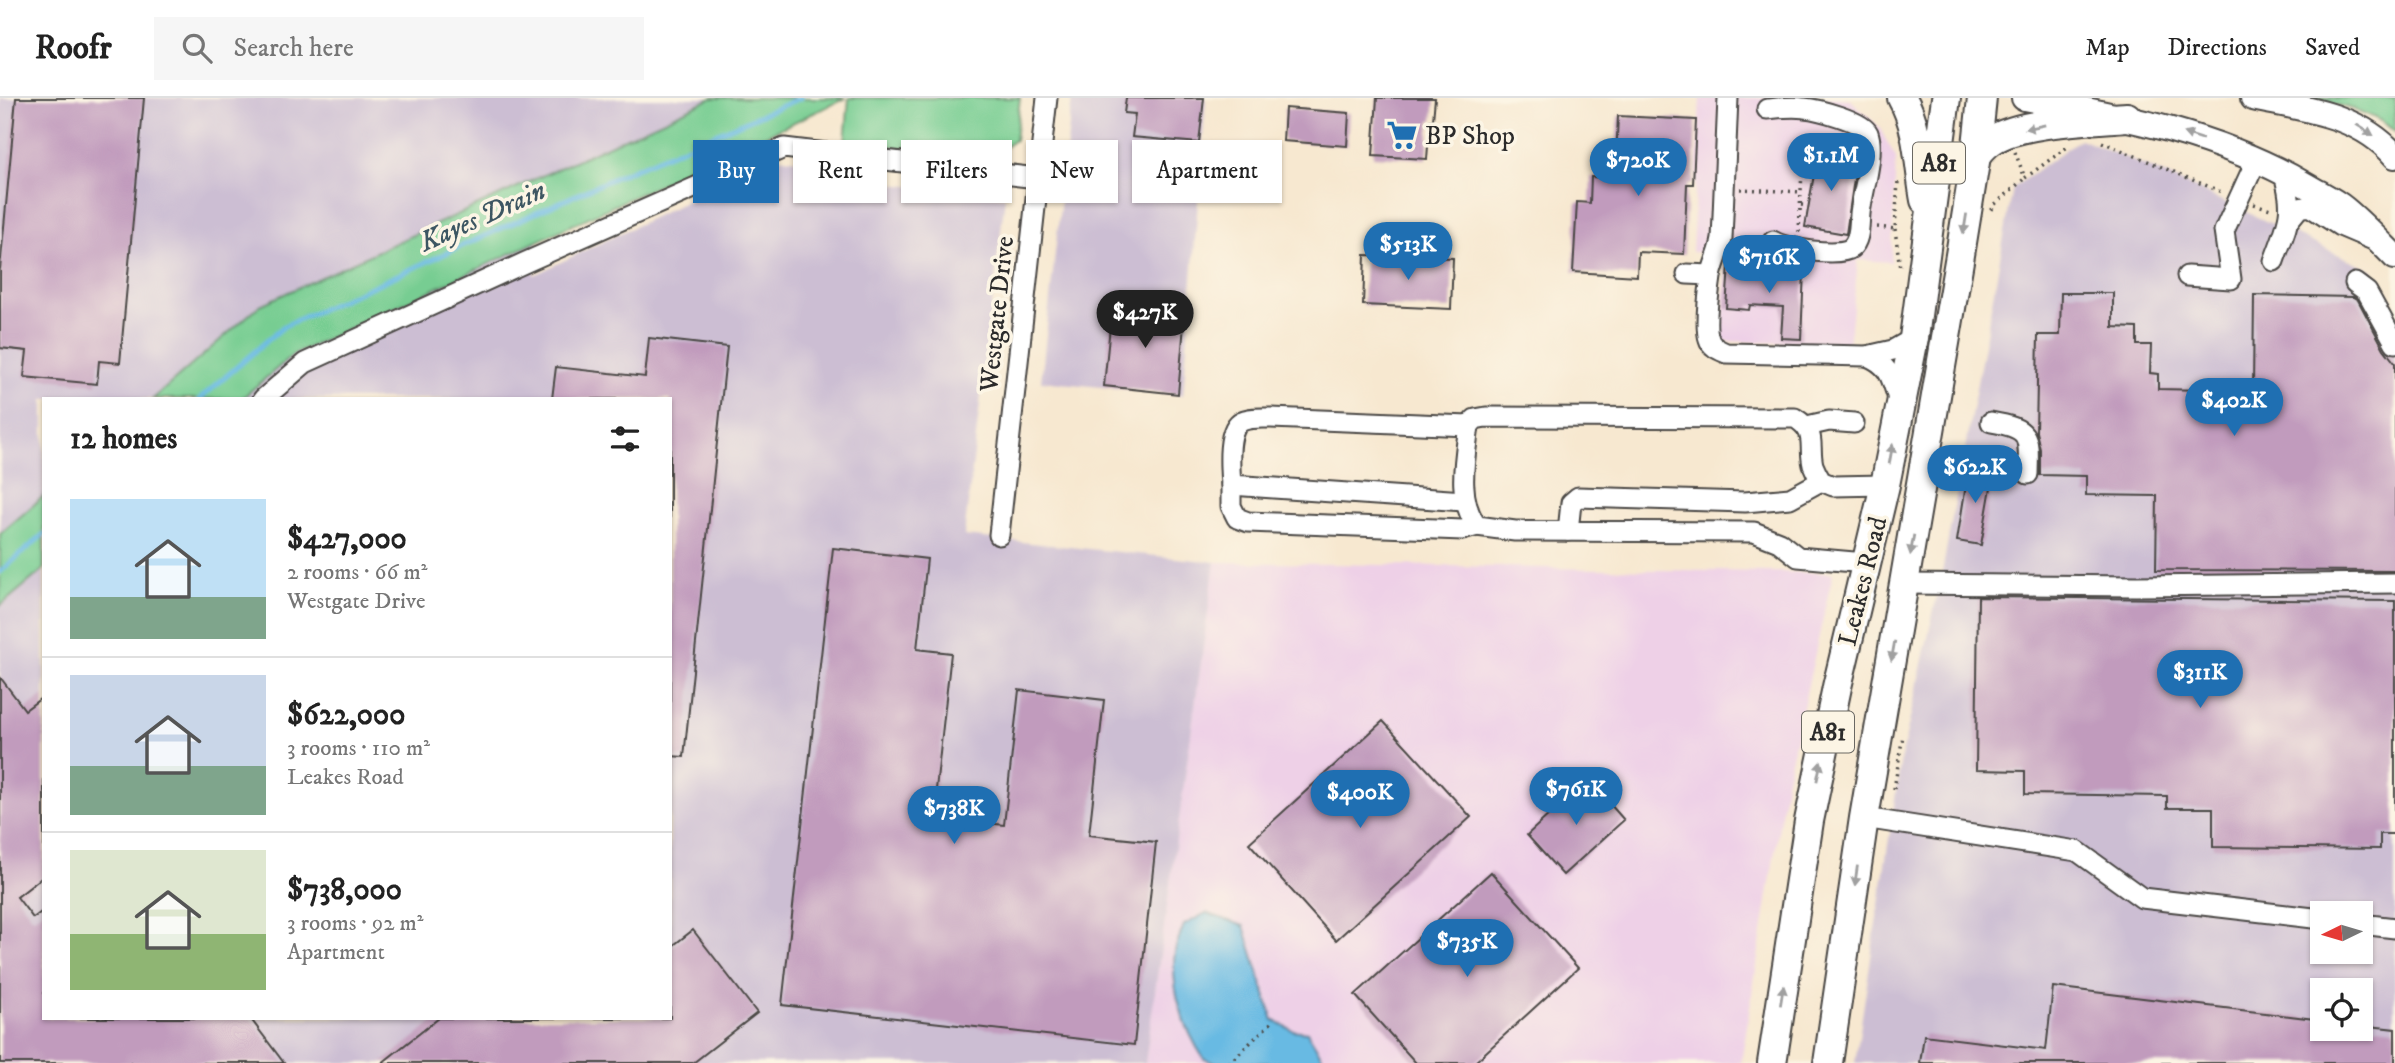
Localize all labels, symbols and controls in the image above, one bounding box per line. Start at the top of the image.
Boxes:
search box [154,17,644,80]
text: Roofr [35,28,112,69]
icon: search [178,29,216,67]
text: Search here [234,32,354,65]
text: Map [2085,33,2130,63]
text: Directions [2168,33,2267,63]
text: Saved [2305,33,2360,63]
supermarket icon: BP Shop [1385,118,1419,152]
place label: BP Shop [1425,120,1515,153]
one-way arrow [2024,122,2046,133]
one-way arrow [2356,123,2375,136]
one-way arrow [2182,131,2203,141]
pin: $1.1M [1782,134,1880,193]
pin: $720K [1589,139,1687,198]
chip: Buy [693,140,779,203]
chip: Rent [793,140,887,203]
chip: Filters [901,140,1012,203]
chip: New [1026,140,1118,203]
chip: Apartment [1132,140,1282,203]
text: $1.1M [1803,141,1859,170]
road number: A81 [1913,142,1965,184]
text: $720K [1606,146,1670,175]
water label: Kayes Drain [413,173,551,260]
one-way arrow [1959,213,1970,235]
pin: $513K [1359,222,1457,282]
text: $513K [1379,230,1437,259]
street label: Westgate Drive [973,235,1022,395]
pin: $716K [1720,236,1818,295]
text: $716K [1738,243,1800,272]
pin: $427K [1096,290,1194,350]
text: $427K [1113,298,1177,327]
pin: $402K [2185,378,2283,438]
text: $402K [2201,386,2267,415]
icon: filters [606,420,644,458]
text: 12 homes [70,421,177,458]
one-way arrow [1886,443,1897,465]
pin: $622K [1926,446,2024,505]
text: $622K [1943,453,2007,482]
street label: Leakes Road [1831,513,1895,649]
text: $427,000 [287,521,407,558]
icon: home [126,527,210,611]
one-way arrow [1906,534,1917,556]
text: 2 rooms · 66 m² [287,558,427,587]
text: Westgate Drive [287,587,426,616]
one-way arrow [1888,640,1899,662]
pin: $311K [2151,650,2249,710]
text: $311K [2173,658,2227,687]
text: $622,000 [287,697,405,734]
icon: home [126,703,210,787]
road number: A81 [1802,712,1854,752]
text: 3 rooms · 110 m² [287,734,430,763]
one-way arrow [1814,760,1825,782]
text: Leakes Road [287,763,404,792]
pin: $761K [1527,768,1625,827]
pin: $400K [1311,770,1409,830]
text: $761K [1545,775,1607,804]
text: $400K [1327,778,1393,807]
pin: $738K [905,786,1003,846]
text: $738K [924,794,984,823]
one-way arrow [1850,865,1861,887]
text: $738,000 [287,872,402,909]
icon: home [126,878,210,962]
north arrow [2310,901,2373,964]
map controls [2310,901,2373,1041]
text: 3 rooms · 92 m² [287,909,424,938]
pin: $735K [1418,920,1516,979]
text: $735K [1437,927,1497,956]
text: Apartment [287,938,385,967]
button: locate [2310,978,2373,1041]
one-way arrow [1777,984,1788,1006]

